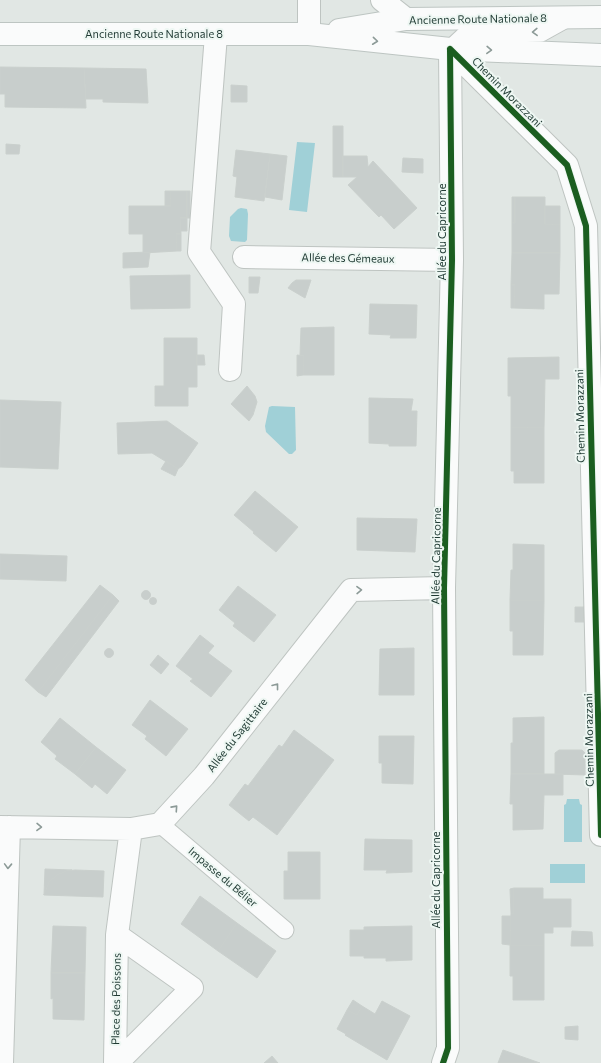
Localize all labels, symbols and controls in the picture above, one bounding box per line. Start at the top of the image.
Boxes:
street label: Ancienne Route Nationale 8 [409,11,547,26]
street label: Ancienne Route Nationale 8 [85,27,223,40]
one-way arrow [532,28,538,37]
one-way arrow [372,36,379,45]
one-way arrow [486,46,492,54]
street label: Chemin Morazzani [470,54,545,129]
street label: Allée du Capricorne [435,183,448,281]
street label: Allée des Gémeaux [301,250,395,265]
street label: Chemin Morazzani [572,369,587,463]
street label: Allée du Capricorne [428,507,443,605]
one-way arrow [356,586,362,594]
one-way arrow [271,683,278,690]
street label: Chemin Morazzani [581,693,596,787]
street label: Allée du Sagittaire [204,695,270,774]
one-way arrow [171,805,178,812]
one-way arrow [36,823,42,831]
street label: Allée du Capricorne [429,831,442,929]
street label: Impasse du Bélier [186,844,261,910]
one-way arrow [4,863,12,869]
street label: Place des Poissons [108,953,123,1045]

